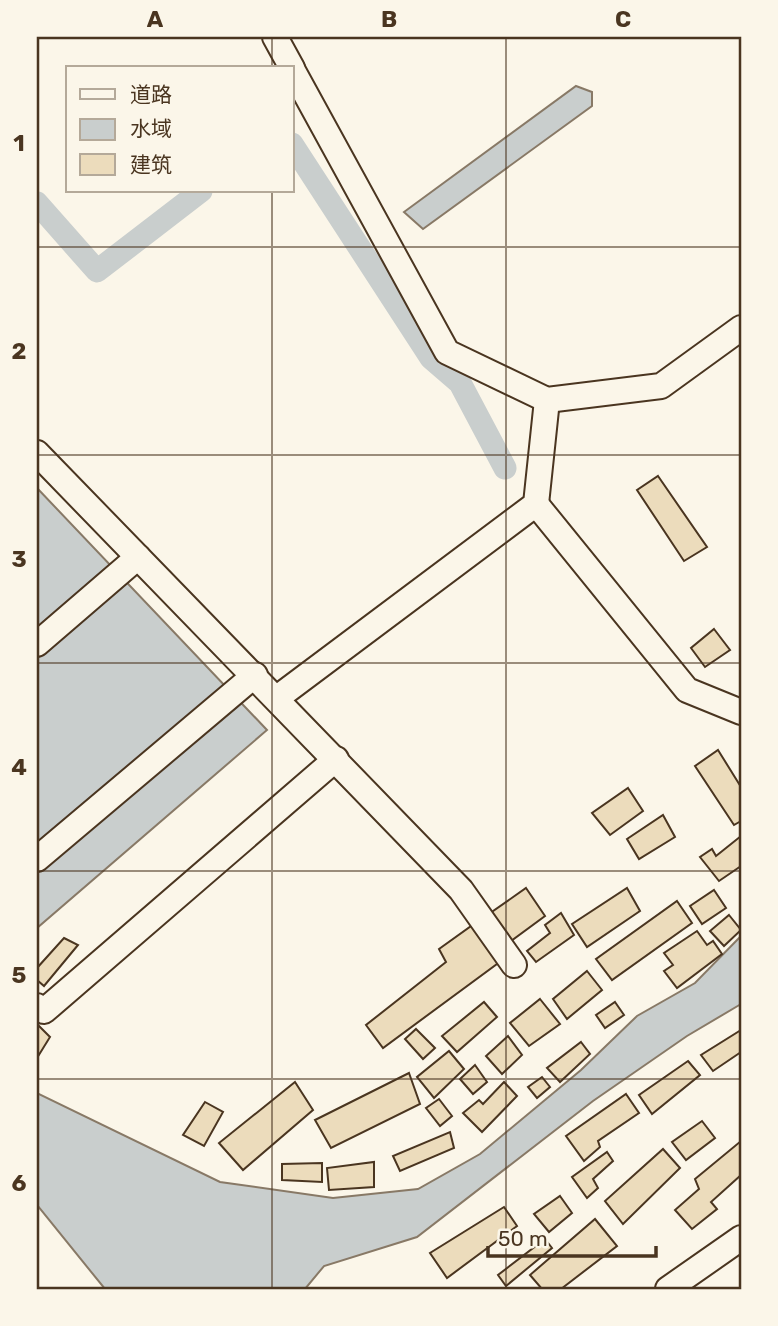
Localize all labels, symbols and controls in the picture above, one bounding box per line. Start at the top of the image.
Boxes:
text: A [147,5,164,33]
text: B [381,5,397,33]
text: C [615,5,631,33]
legend [66,66,294,192]
text: 道路 [130,82,172,107]
text: 水域 [130,116,172,141]
text: 1 [13,129,25,157]
text: 建筑 [130,152,172,177]
text: 2 [12,337,26,365]
text: 3 [11,545,27,573]
text: 4 [11,753,27,781]
text: 5 [12,961,27,989]
text: 6 [12,1169,27,1197]
scale bar [488,1214,656,1258]
text: 50 m [498,1226,548,1251]

